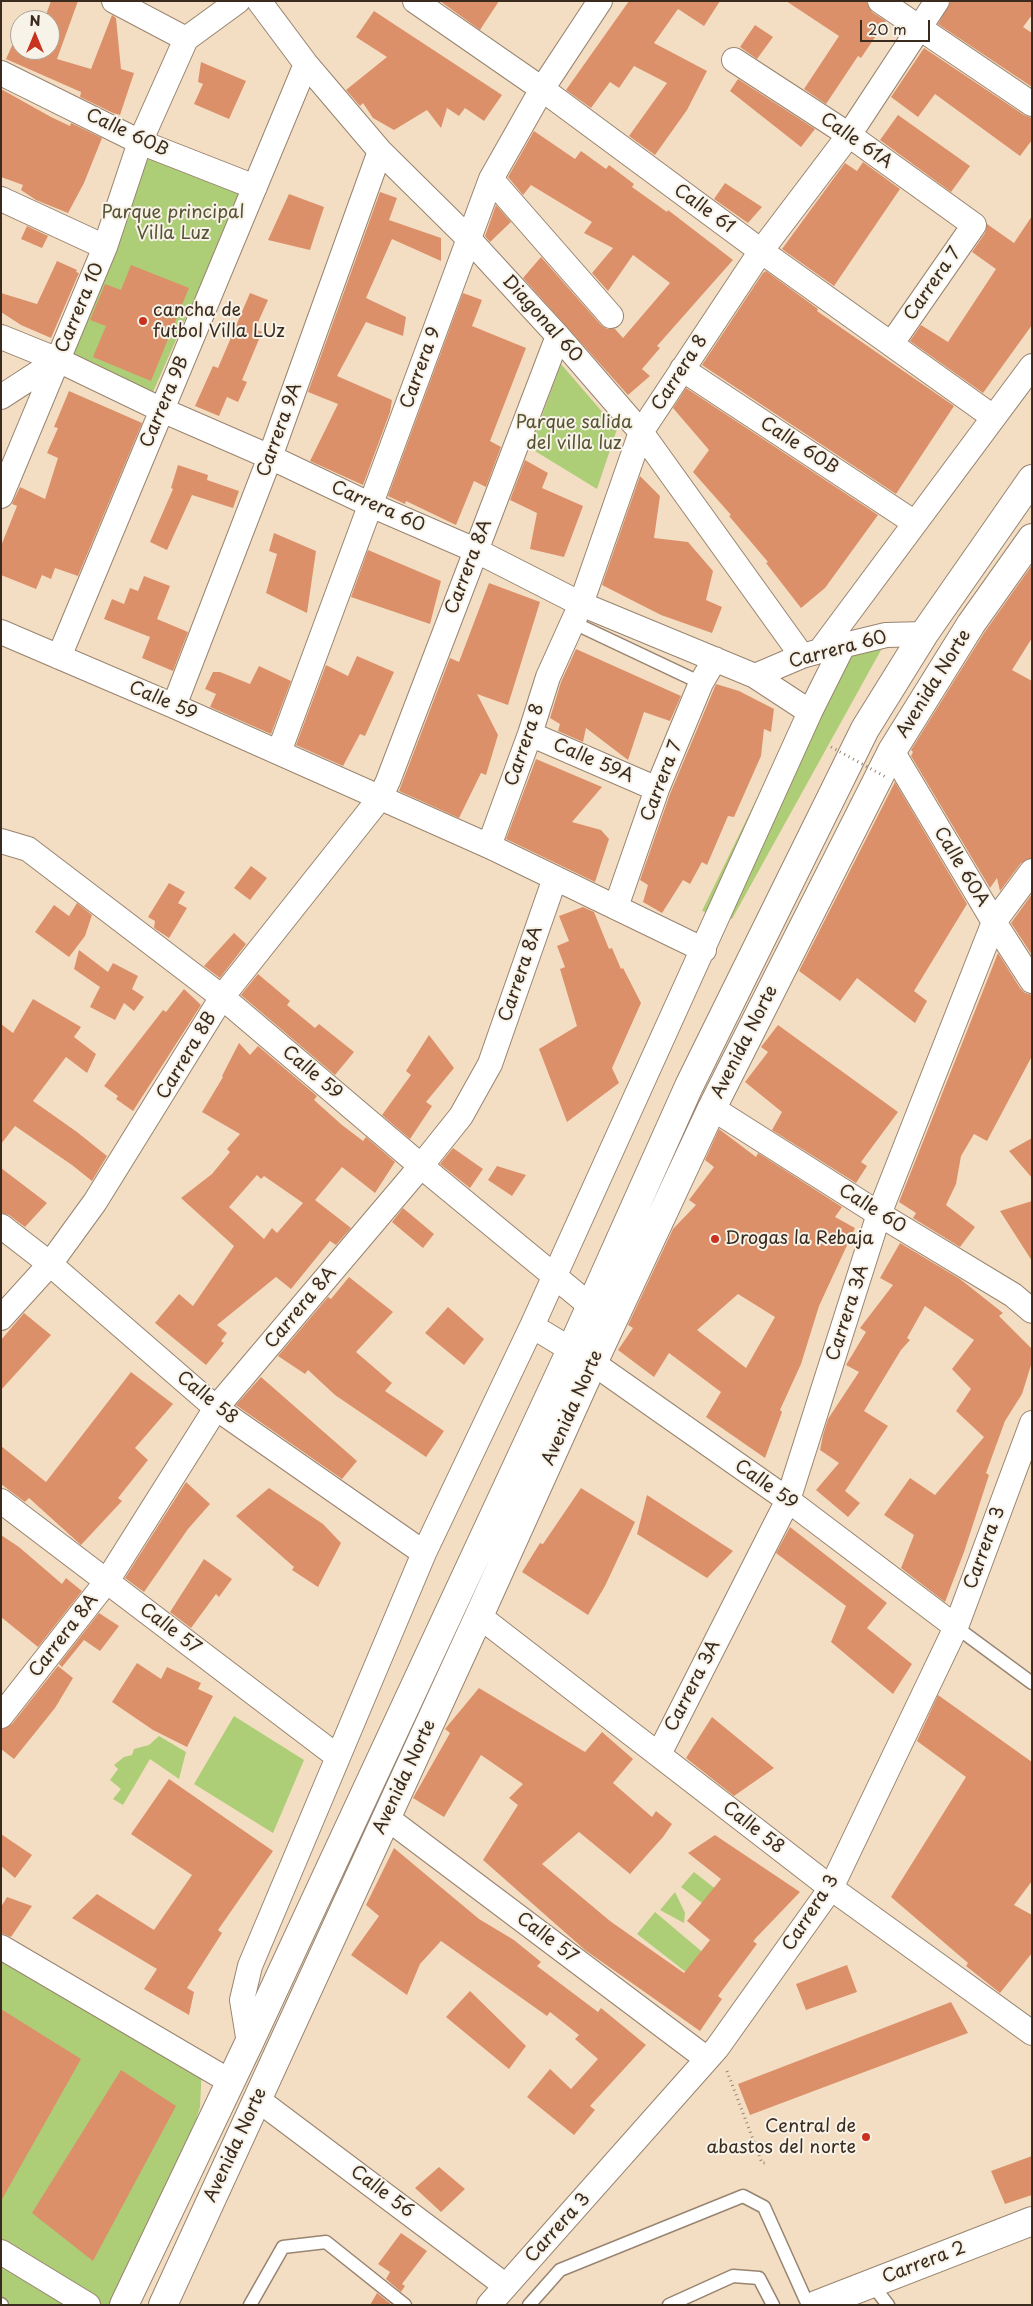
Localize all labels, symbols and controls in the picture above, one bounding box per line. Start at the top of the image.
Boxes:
north arrow [10,10,60,60]
text: N [29,10,41,31]
scale bar [863,10,933,42]
text: 20 m [868,17,907,40]
street label: Calle 60B [82,104,172,162]
street label: Calle 61A [816,108,896,174]
street label: Calle 61 [669,180,739,238]
park label: Parque principal Villa Luz [102,202,244,244]
street label: Carrera 7 [900,243,966,325]
street label: Carrera 10 [51,260,109,356]
street label: Diagonal 60 [497,271,587,367]
place label: cancha de futbol Villa LUz [153,300,285,342]
marker: cancha de futbol Villa LUz [137,315,149,327]
street label: Carrera 9 [396,324,446,412]
street label: Carrera 8 [648,331,712,415]
street label: Carrera 9B [136,353,194,451]
street label: Carrera 9A [253,380,307,480]
park label: Parque salida del villa luz [516,412,632,454]
street label: Calle 60B [756,413,842,479]
street label: Carrera 60 [328,477,428,537]
street label: Carrera 8A [441,517,497,617]
street label: Avenida Norte [892,626,976,742]
street label: Carrera 60 [787,627,889,673]
street label: Calle 59 [126,677,200,725]
street label: Carrera 8 [501,701,549,789]
street label: Calle 59A [549,734,637,788]
street label: Carrera 7 [637,737,687,825]
street label: Calle 60A [929,823,993,911]
street label: Carrera 8A [495,923,547,1025]
street label: Avenida Norte [707,982,783,1102]
street label: Carrera 8B [153,1009,221,1103]
street label: Calle 59 [277,1042,347,1104]
street label: Calle 60 [834,1180,910,1238]
place label: Drogas la Rebaja [725,1228,874,1250]
marker: Drogas la Rebaja [709,1233,721,1245]
street label: Carrera 3A [822,1262,874,1364]
street label: Carrera 8A [261,1263,341,1353]
street label: Avenida Norte [538,1347,608,1469]
street label: Calle 58 [172,1367,242,1429]
street label: Calle 59 [730,1455,802,1515]
street label: Carrera 3 [960,1504,1010,1592]
street label: Carrera 8A [25,1590,103,1682]
street label: Calle 57 [135,1599,205,1659]
street label: Carrera 3A [661,1637,725,1735]
street label: Avenida Norte [369,1716,441,1838]
street label: Calle 58 [718,1797,788,1859]
street label: Carrera 3 [778,1871,844,1955]
street label: Calle 57 [512,1908,582,1968]
street label: Avenida Norte [200,2084,272,2206]
place label: Central de abastos del norte [706,2116,856,2158]
marker: Central de abastos del norte [860,2131,872,2143]
street label: Calle 56 [346,2161,418,2223]
street label: Carrera 3 [521,2189,595,2267]
street label: Carrera 2 [879,2237,969,2289]

